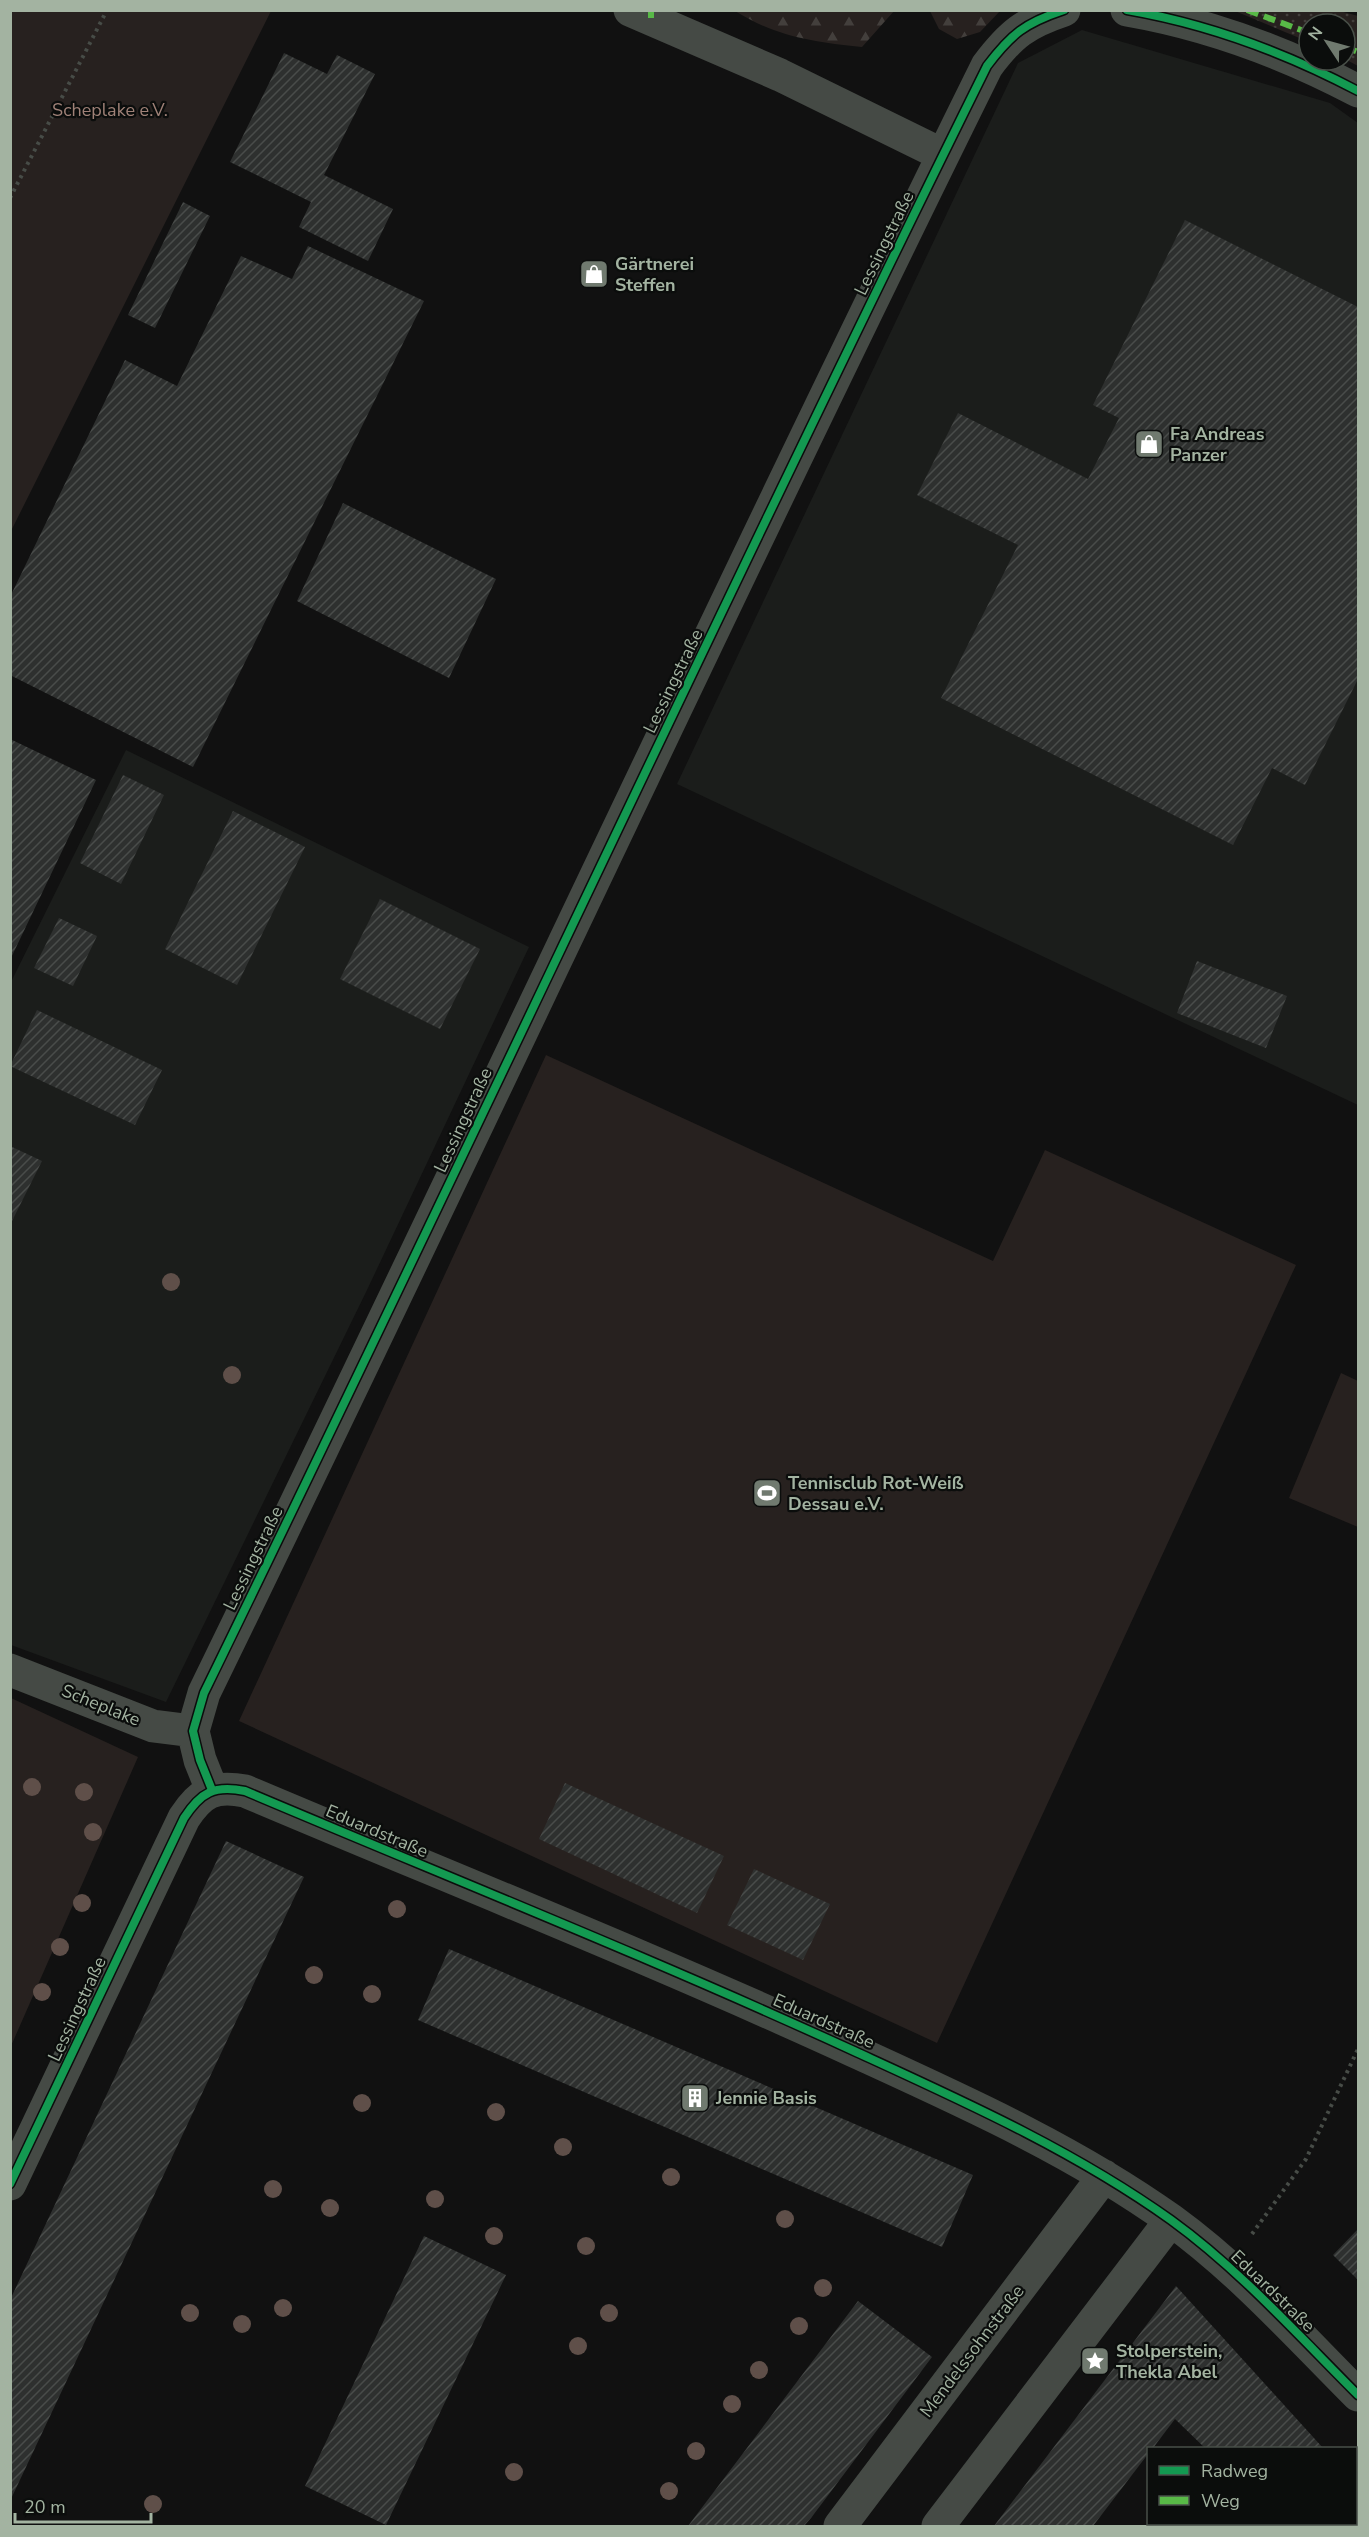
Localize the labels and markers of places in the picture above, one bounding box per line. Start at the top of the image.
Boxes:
place label: Gärtnerei Steffen [615,252,694,297]
shop icon: Gärtnerei Steffen [578,258,610,290]
place label: Fa Andreas Panzer [1170,422,1265,467]
shop icon: Fa Andreas Panzer [1133,428,1165,460]
place label: Tennisclub Rot-Weiß Dessau e.V. [788,1471,964,1516]
sports icon: Tennisclub Rot-Weiß Dessau e.V. [751,1477,783,1509]
building icon: Jennie Basis [679,2082,711,2114]
place label: Jennie Basis [715,2086,817,2110]
place label: Stolperstein, Thekla Abel [1116,2339,1223,2384]
place icon: Stolperstein, Thekla Abel [1079,2345,1111,2377]

